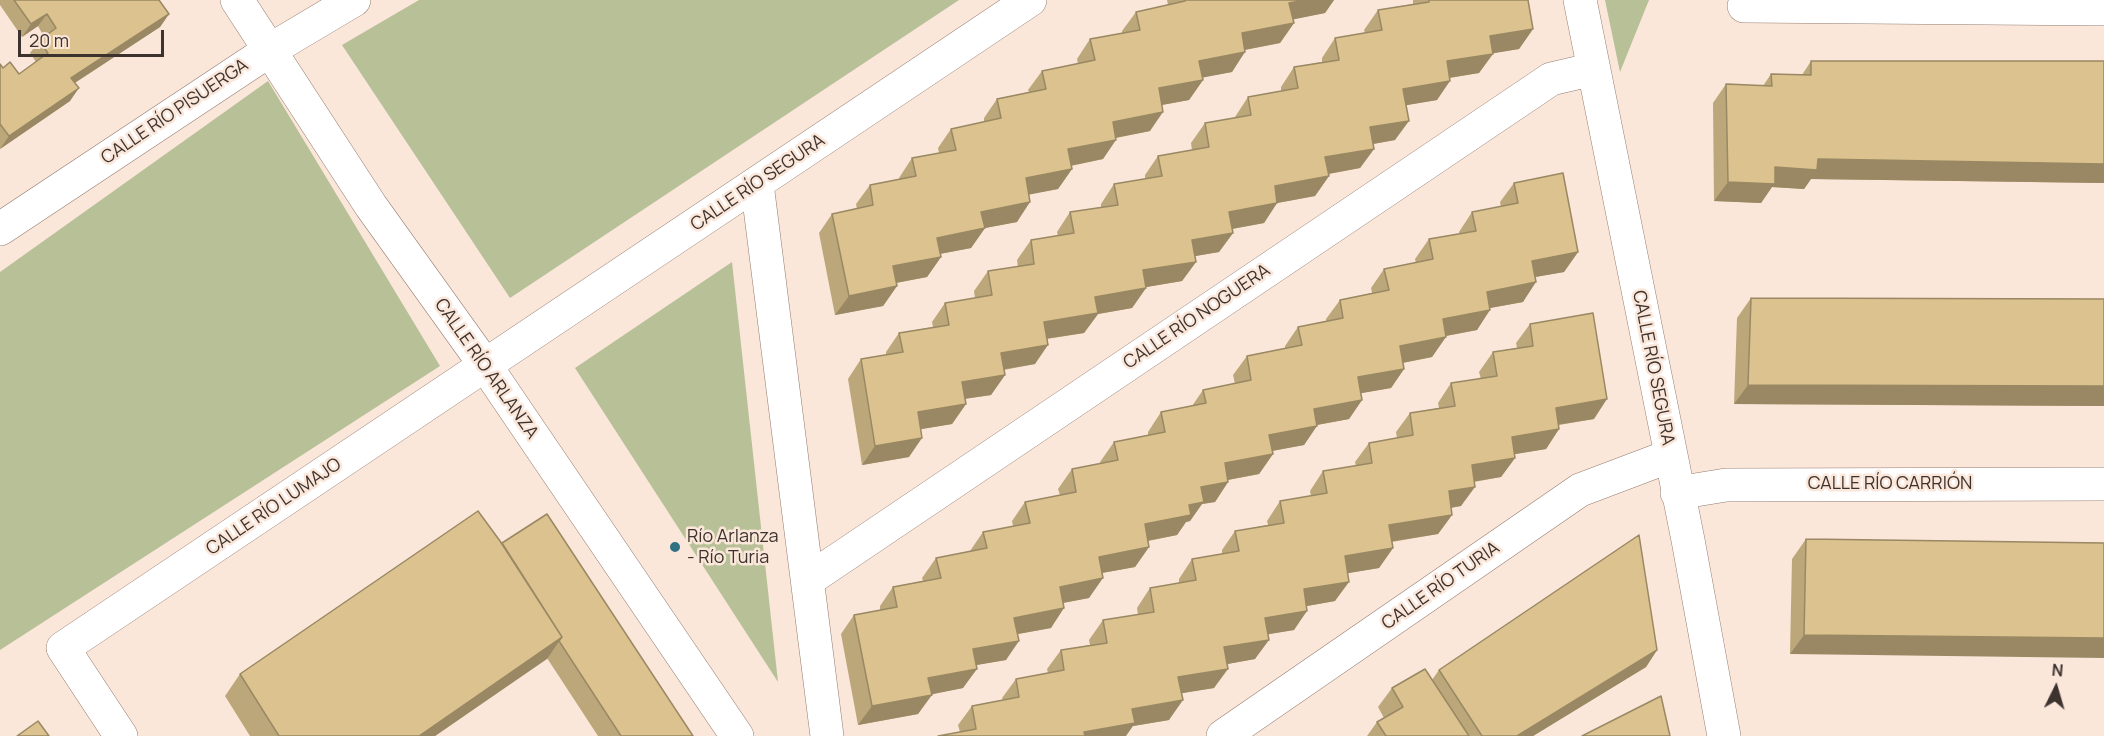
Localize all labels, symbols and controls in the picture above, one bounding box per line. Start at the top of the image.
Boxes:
scale bar [21,18,166,56]
text: 20 m [29,28,69,52]
street label: CALLE RÍO PISUERGA [97,55,253,169]
street label: CALLE RÍO SEGURA [687,130,829,236]
street label: CALLE RÍO NOGUERA [1120,260,1274,374]
street label: CALLE RÍO SEGURA [1627,289,1679,447]
street label: CALLE RÍO ARLANZA [429,295,543,443]
street label: CALLE RÍO LUMAJO [202,454,346,560]
street label: CALLE RÍO CARRIÓN [1808,473,1972,495]
place label: Río Arlanza - Río Turia [687,526,779,568]
street label: CALLE RÍO TURIA [1378,537,1504,635]
marker: Río Arlanza - Río Turia [668,540,682,554]
north arrow [2026,658,2086,718]
text: N [2051,659,2064,682]

